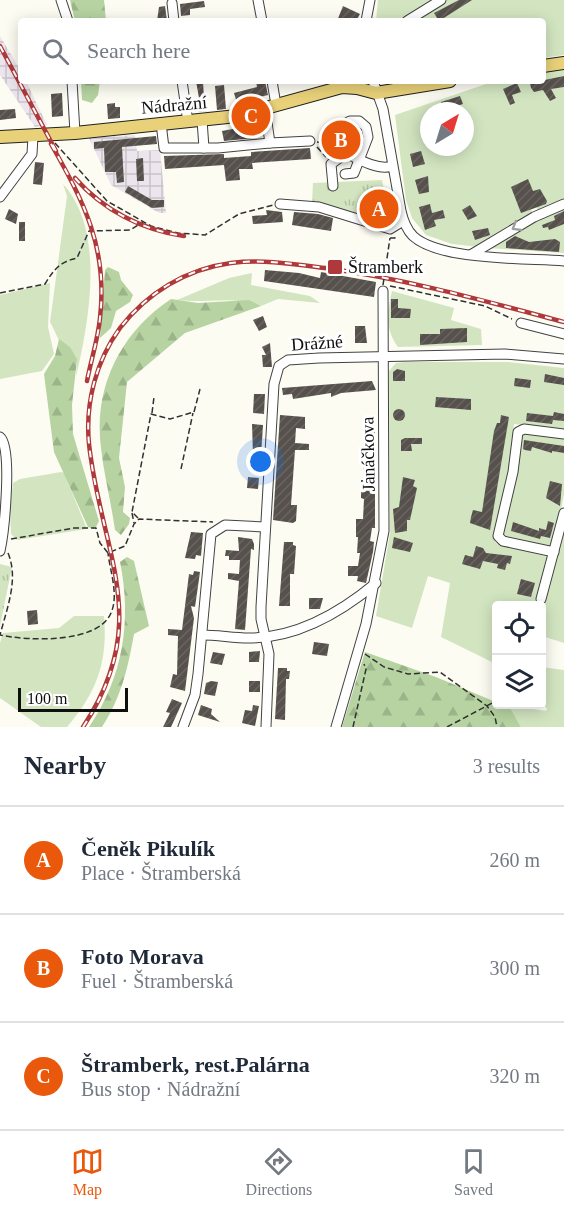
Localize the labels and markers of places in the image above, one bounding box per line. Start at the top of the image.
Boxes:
pin: C [232,94,270,138]
pin: B [322,118,360,162]
pin: A [360,186,398,232]
place label: Štramberk [348,256,423,277]
marker: Štramberk [326,258,344,276]

